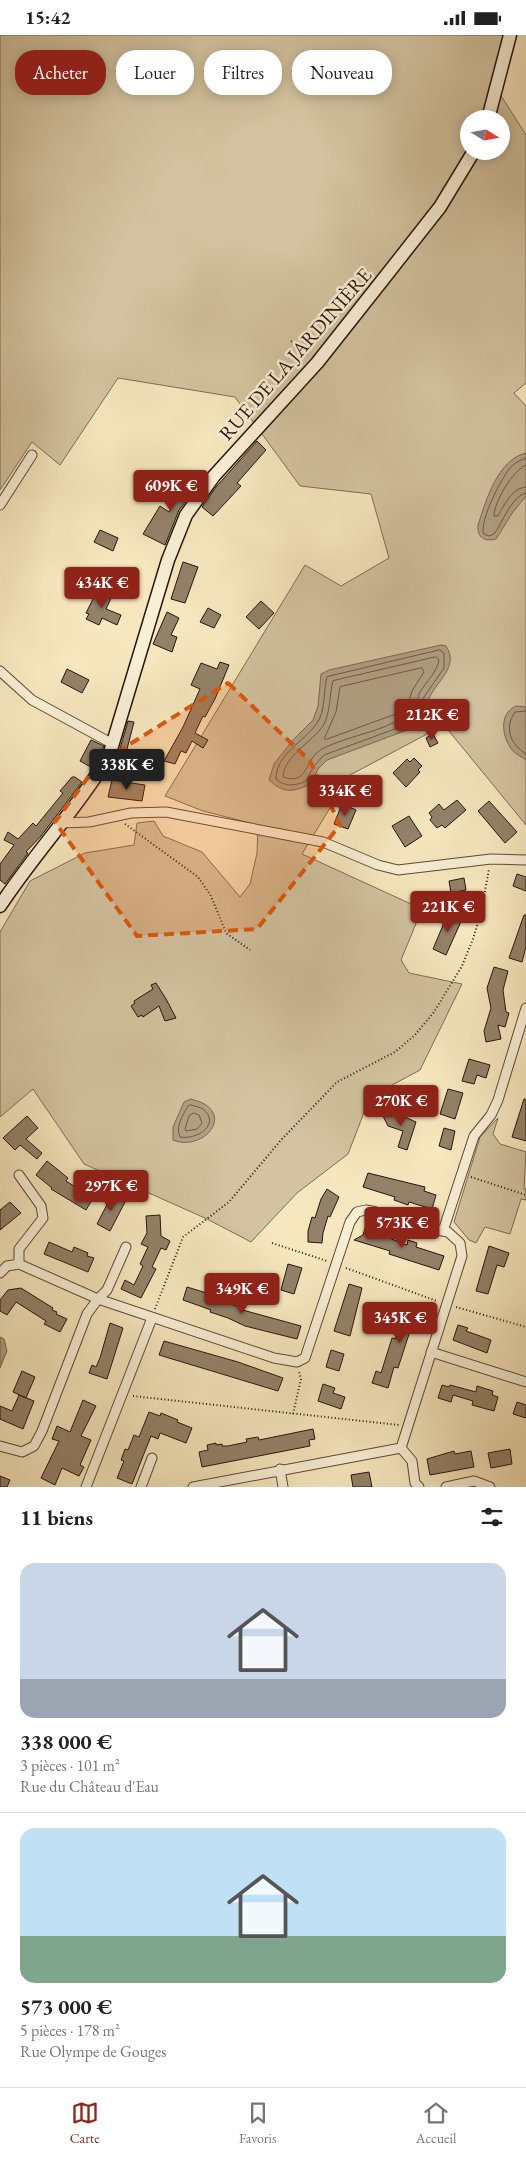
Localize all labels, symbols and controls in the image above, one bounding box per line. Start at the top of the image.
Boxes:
text: 15:42 [25,5,71,30]
chip: Acheter [15,50,106,95]
chip: Louer [116,50,194,95]
chip: Filtres [204,50,282,95]
chip: Nouveau [292,50,392,95]
north arrow [460,110,510,160]
map controls [460,110,510,160]
street label: RUE DE LA JARDINIÈRE [213,262,377,446]
pin: 609K € [130,469,212,512]
text: 609K € [144,475,198,496]
pin: 434K € [61,567,143,609]
text: 434K € [75,572,129,593]
pin: 212K € [391,699,473,741]
text: 212K € [405,704,459,725]
pin: 338K € [86,749,168,791]
text: 338K € [100,754,154,775]
pin: 334K € [304,775,386,817]
text: 334K € [318,780,372,801]
pin: 221K € [407,891,489,933]
text: 221K € [421,896,475,917]
pin: 270K € [360,1085,442,1127]
text: 270K € [374,1090,428,1111]
pin: 297K € [70,1169,152,1212]
text: 297K € [84,1175,138,1196]
pin: 573K € [361,1207,443,1249]
text: 573K € [375,1212,429,1233]
pin: 349K € [201,1273,283,1315]
text: 349K € [215,1278,269,1299]
pin: 345K € [359,1301,441,1344]
text: 345K € [373,1307,427,1328]
icon: filters [478,1503,506,1531]
text: 11 biens [20,1504,93,1531]
icon: home [218,1595,308,1685]
text: 338 000 € [20,1728,112,1755]
text: 3 pièces · 101 m² [20,1755,120,1776]
text: Rue du Château d'Eau [20,1776,159,1797]
icon: home [218,1861,308,1951]
text: 573 000 € [20,1993,112,2020]
text: 5 pièces · 178 m² [20,2020,120,2041]
text: Rue Olympe de Gouges [20,2041,166,2062]
tab: Carte [70,2099,100,2147]
tab: Favoris [239,2099,277,2147]
tab: Accueil [416,2099,456,2147]

